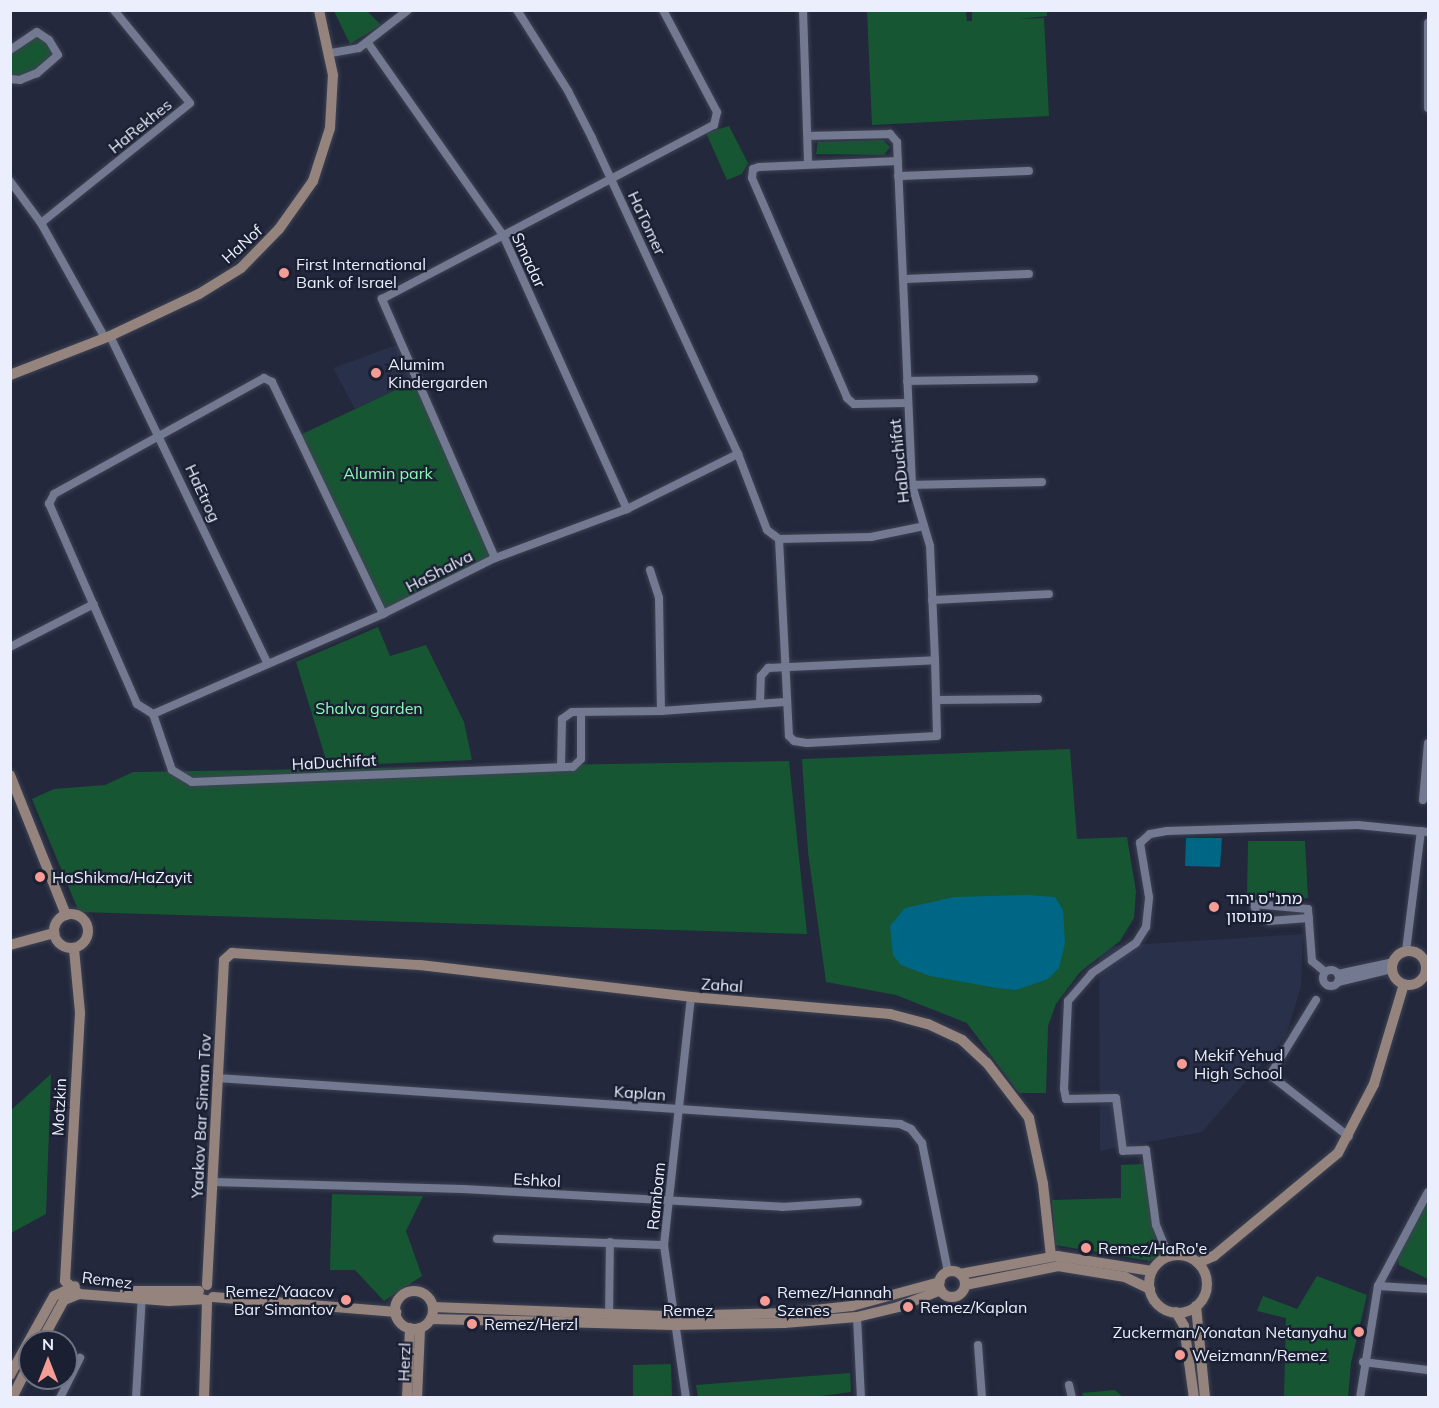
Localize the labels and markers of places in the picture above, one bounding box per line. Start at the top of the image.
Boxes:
place label: First International Bank of Israel [296,254,426,292]
marker: First International Bank of Israel [277,266,291,280]
place label: Alumim Kindergarden [388,354,488,392]
marker: Alumim Kindergarden [369,366,383,380]
place label: HaShikma/HaZayit [52,867,192,887]
marker: HaShikma/HaZayit [33,870,47,884]
place label: מתנ"ס יהוד מונוסון [1226,888,1302,926]
marker: מתנ"ס יהוד מונוסון [1207,900,1221,914]
place label: Mekif Yehud High School [1194,1045,1283,1083]
marker: Mekif Yehud High School [1175,1057,1189,1071]
place label: Remez/HaRo'e [1098,1238,1207,1258]
marker: Remez/HaRo'e [1079,1241,1093,1255]
place label: Remez/Yaacov Bar Simantov [225,1281,334,1319]
place label: Remez/Hannah Szenes [777,1282,892,1320]
marker: Remez/Yaacov Bar Simantov [339,1293,353,1307]
marker: Remez/Hannah Szenes [758,1294,772,1308]
place label: Remez/Kaplan [920,1297,1027,1317]
marker: Remez/Kaplan [901,1300,915,1314]
place label: Remez/Herzl [484,1314,578,1334]
marker: Remez/Herzl [465,1317,479,1331]
place label: Zuckerman/Yonatan Netanyahu [1113,1322,1347,1342]
marker: Zuckerman/Yonatan Netanyahu [1352,1325,1366,1339]
place label: Weizmann/Remez [1192,1345,1327,1365]
marker: Weizmann/Remez [1173,1348,1187,1362]

